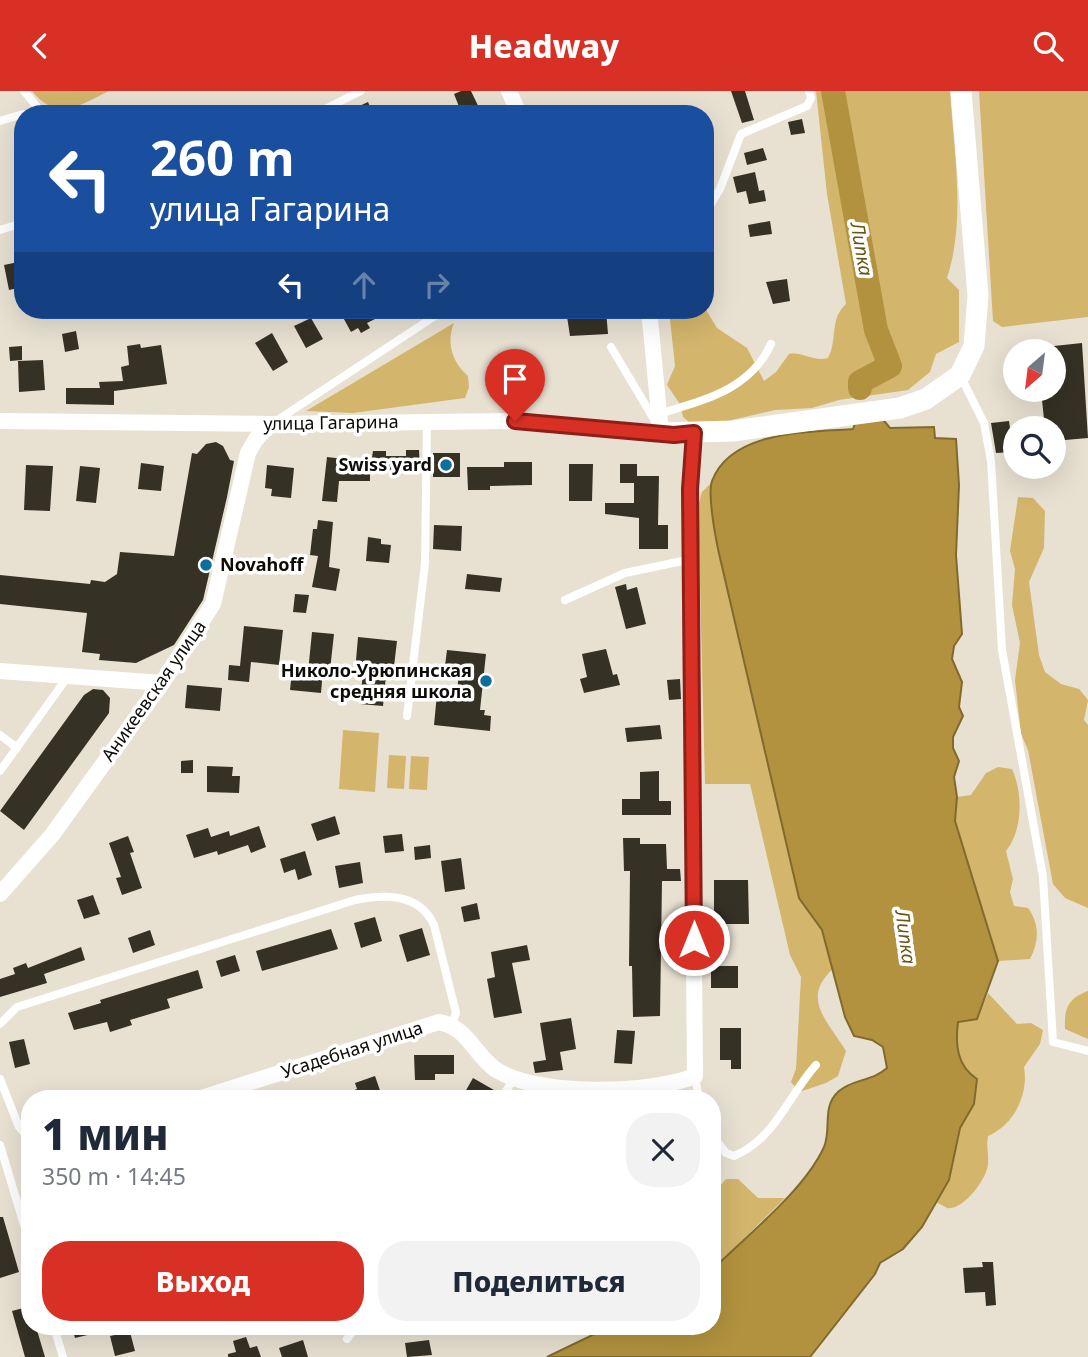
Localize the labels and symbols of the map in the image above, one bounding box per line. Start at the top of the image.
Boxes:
water label: Липка [844,219,880,278]
north arrow [1003,339,1066,403]
pin [485,349,545,421]
street label: улица Гагарина [263,409,399,435]
place label: Swiss yard [338,452,432,476]
marker: Swiss yard [438,457,454,473]
place label: Novahoff [220,552,305,576]
marker: Novahoff [198,557,214,573]
street label: Аникеевская улица [95,615,211,766]
place label: Николо-Урюпинская средняя школа [281,658,472,703]
marker: Николо-Урюпинская средняя школа [478,673,494,689]
position arrow [657,903,731,977]
water label: Липка [889,907,923,966]
street label: Усадебная улица [278,1015,426,1083]

